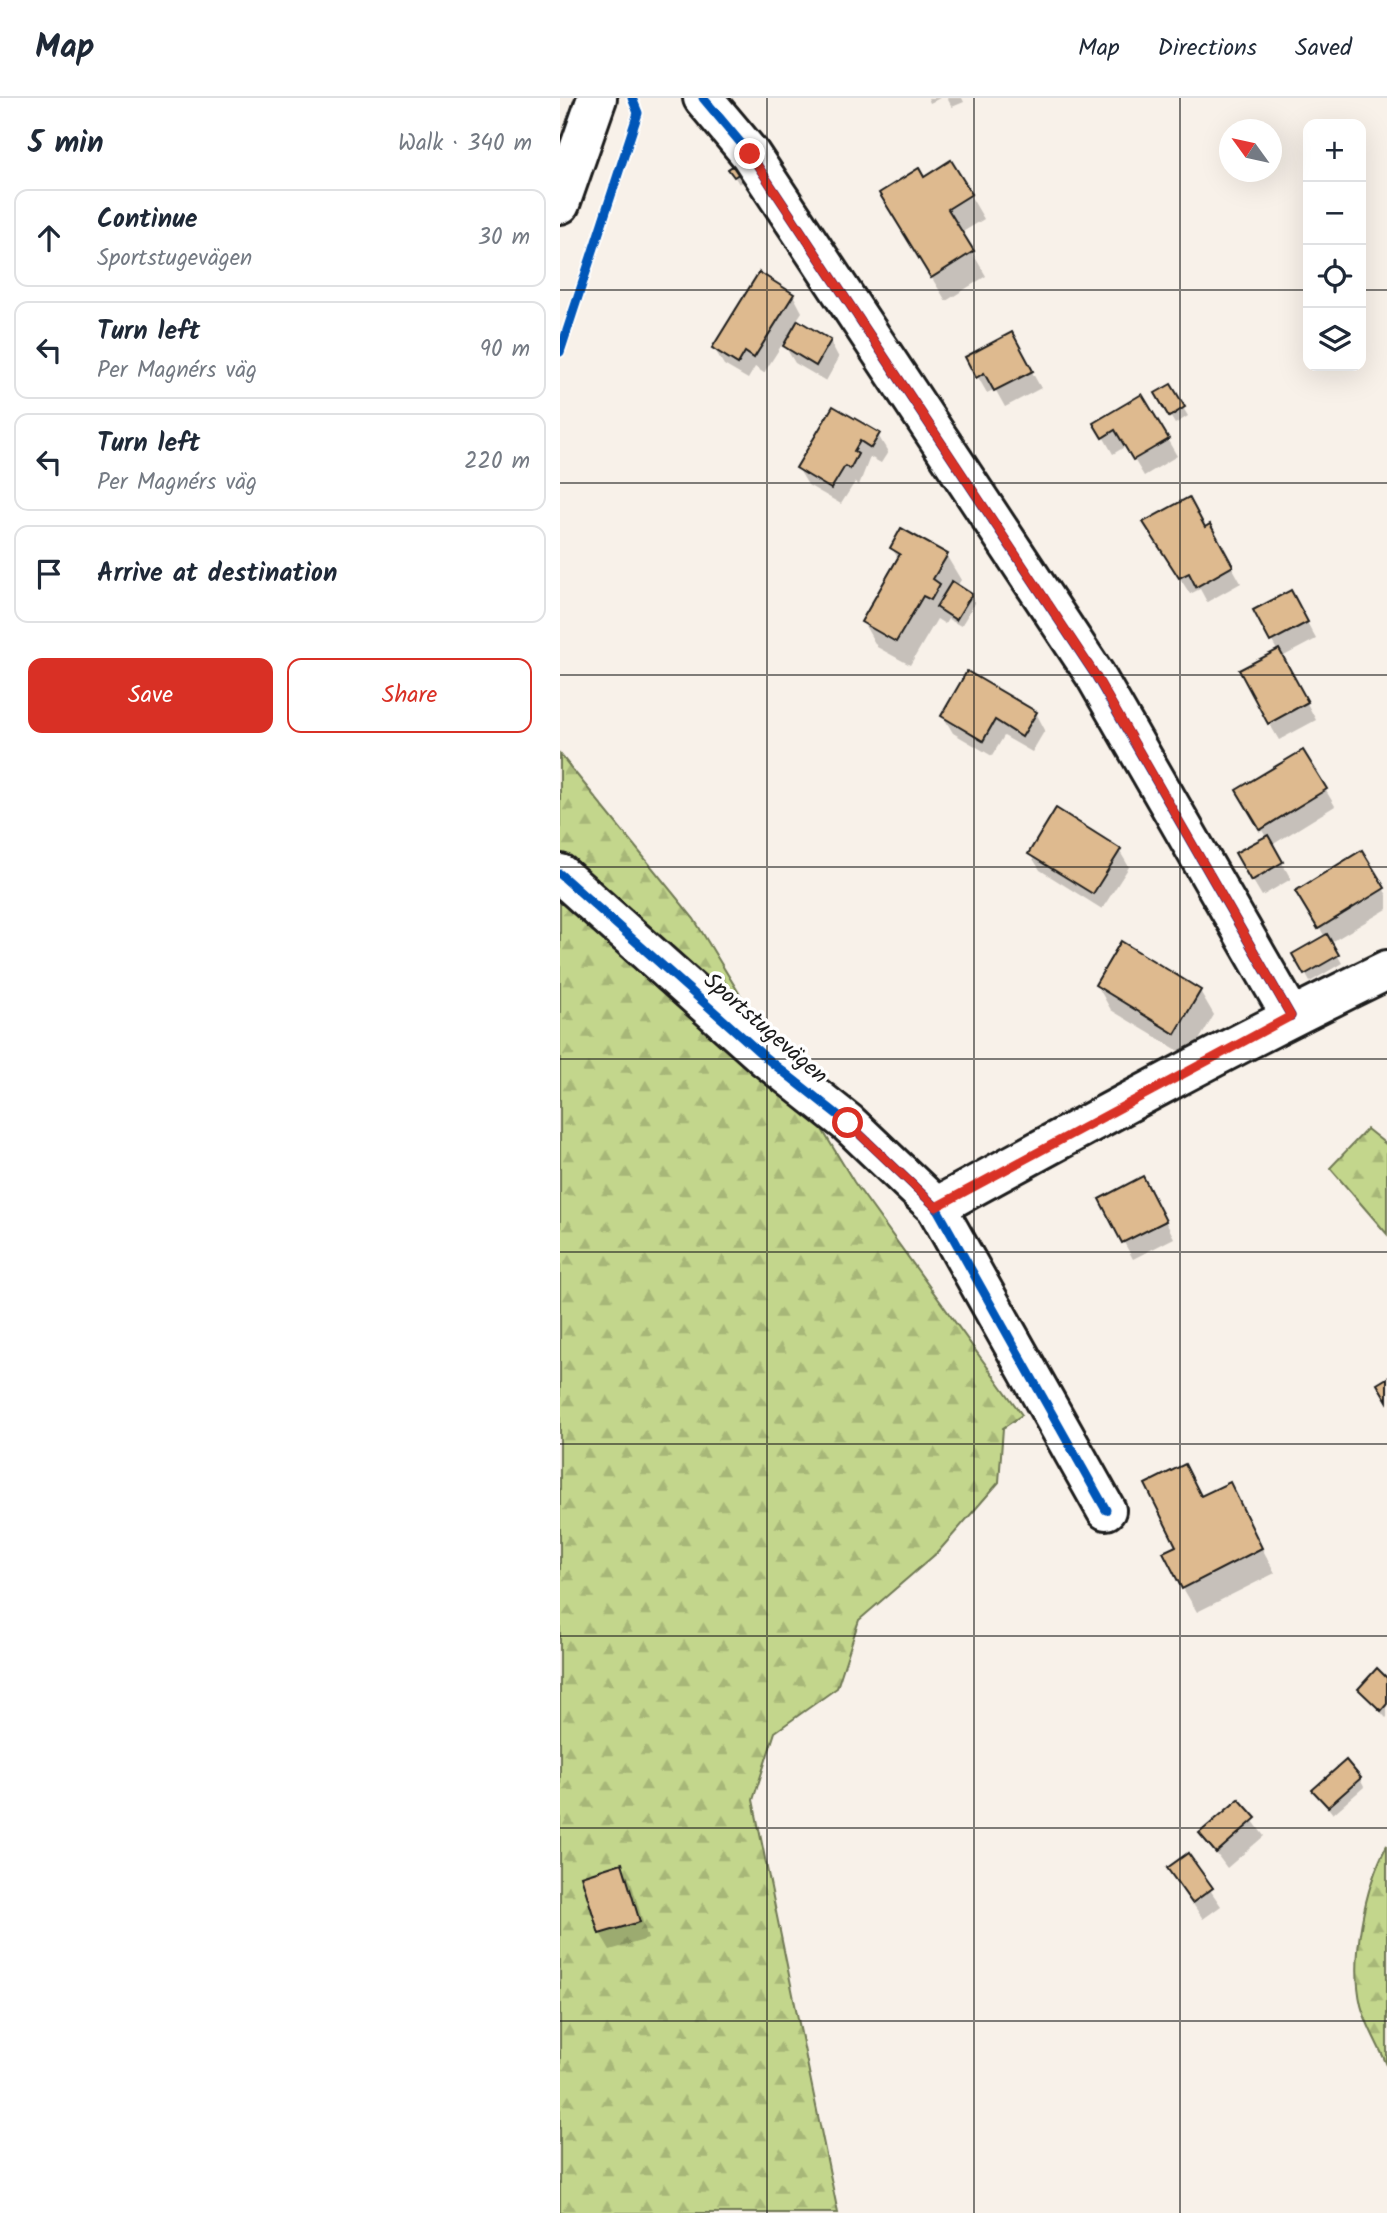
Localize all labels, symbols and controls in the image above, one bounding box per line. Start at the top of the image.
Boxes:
text: Map [35,22,95,75]
text: Map [1078,29,1120,68]
text: Directions [1158,29,1257,68]
text: Saved [1295,29,1352,68]
north arrow [1219,119,1282,182]
map controls [1303,119,1366,371]
button: + [1303,119,1366,182]
text: 5 min [28,120,104,168]
text: Walk · 340 m [398,126,532,162]
route end [734,138,765,169]
button: − [1303,182,1366,245]
text: Continue [97,199,198,241]
icon: ahead [30,219,68,257]
text: 30 m [478,220,530,256]
text: Sportstugevägen [97,241,252,277]
button: locate [1303,245,1366,308]
button: layers [1303,308,1366,371]
text: Turn left [97,311,200,353]
icon: left [30,331,68,369]
text: 90 m [480,332,530,368]
text: Per Magnérs väg [97,353,257,389]
text: Turn left [97,423,200,465]
icon: left [30,443,68,481]
text: 220 m [464,444,530,480]
text: Per Magnérs väg [97,465,257,501]
text: Arrive at destination [97,553,337,595]
icon: arrive [30,555,68,593]
button: Save [28,658,273,733]
button: Share [287,658,532,733]
street label: Sportstugevägen [695,964,835,1094]
route start [832,1107,863,1138]

